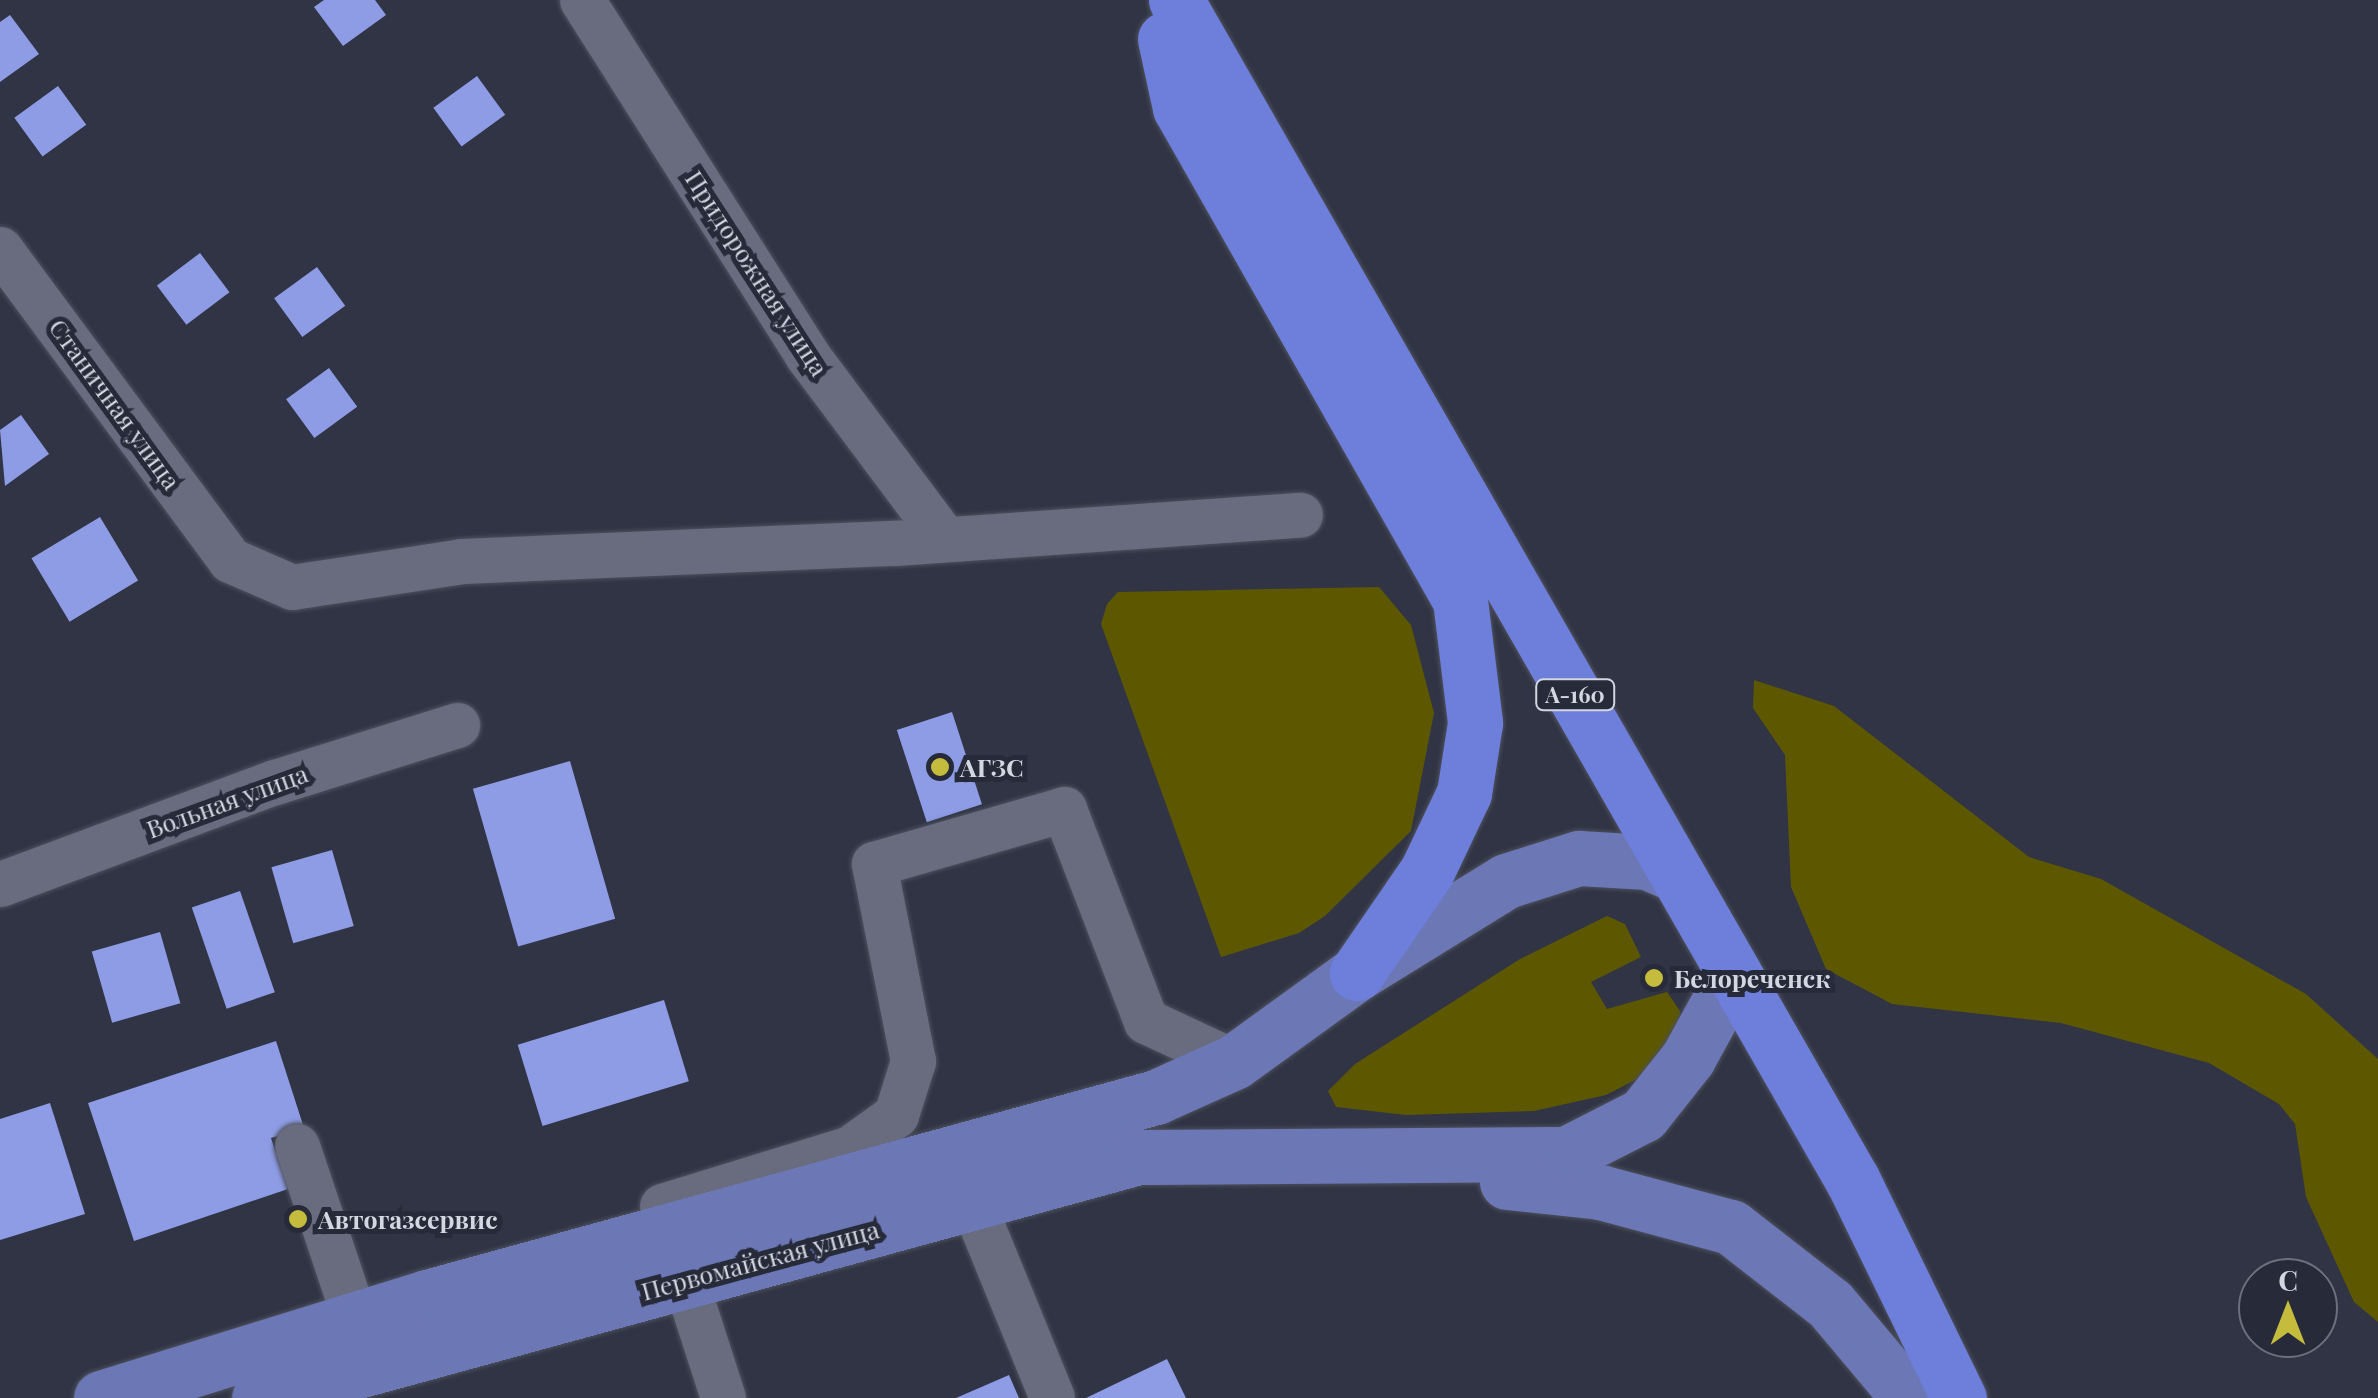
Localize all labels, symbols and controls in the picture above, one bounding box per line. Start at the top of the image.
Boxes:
street label: Придорожная улица [679,165,835,381]
street label: Станичная улица [43,313,187,495]
road number: А-160 [1535,678,1615,712]
place label: АГЗС [960,752,1024,782]
marker: АГЗС [929,756,951,778]
street label: Вольная улица [142,758,312,844]
place label: Белореченск [1674,963,1831,993]
marker: Белореченск [1643,967,1665,989]
place label: Автогазсервис [318,1204,498,1234]
marker: Автогазсервис [287,1208,309,1230]
street label: Первомайская улица [638,1214,882,1306]
north arrow [2238,1258,2338,1358]
text: С [2278,1261,2298,1298]

